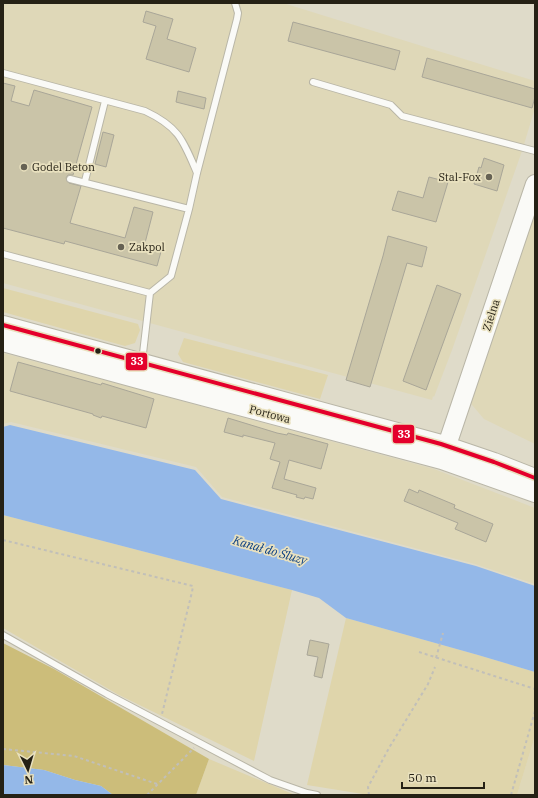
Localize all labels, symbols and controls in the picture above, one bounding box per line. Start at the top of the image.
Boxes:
place label: Godel Beton [32,160,95,174]
marker: Godel Beton [19,162,29,172]
place label: Stal-Fox [438,170,481,184]
marker: Stal-Fox [484,172,494,182]
place label: Zakpol [129,240,165,254]
marker: Zakpol [116,242,126,252]
street label: Zielna [479,297,503,333]
unlabelled marker [93,346,103,356]
line badge: 33 [125,352,148,371]
text: 33 [130,354,144,368]
street label: Portowa [248,402,292,426]
line badge: 33 [392,424,415,444]
text: 33 [397,427,411,441]
water label: Kanał do Śluzy [230,532,310,568]
north arrow [8,750,48,790]
scale bar [402,764,484,790]
text: 50 m [408,770,437,785]
text: N [24,773,34,787]

